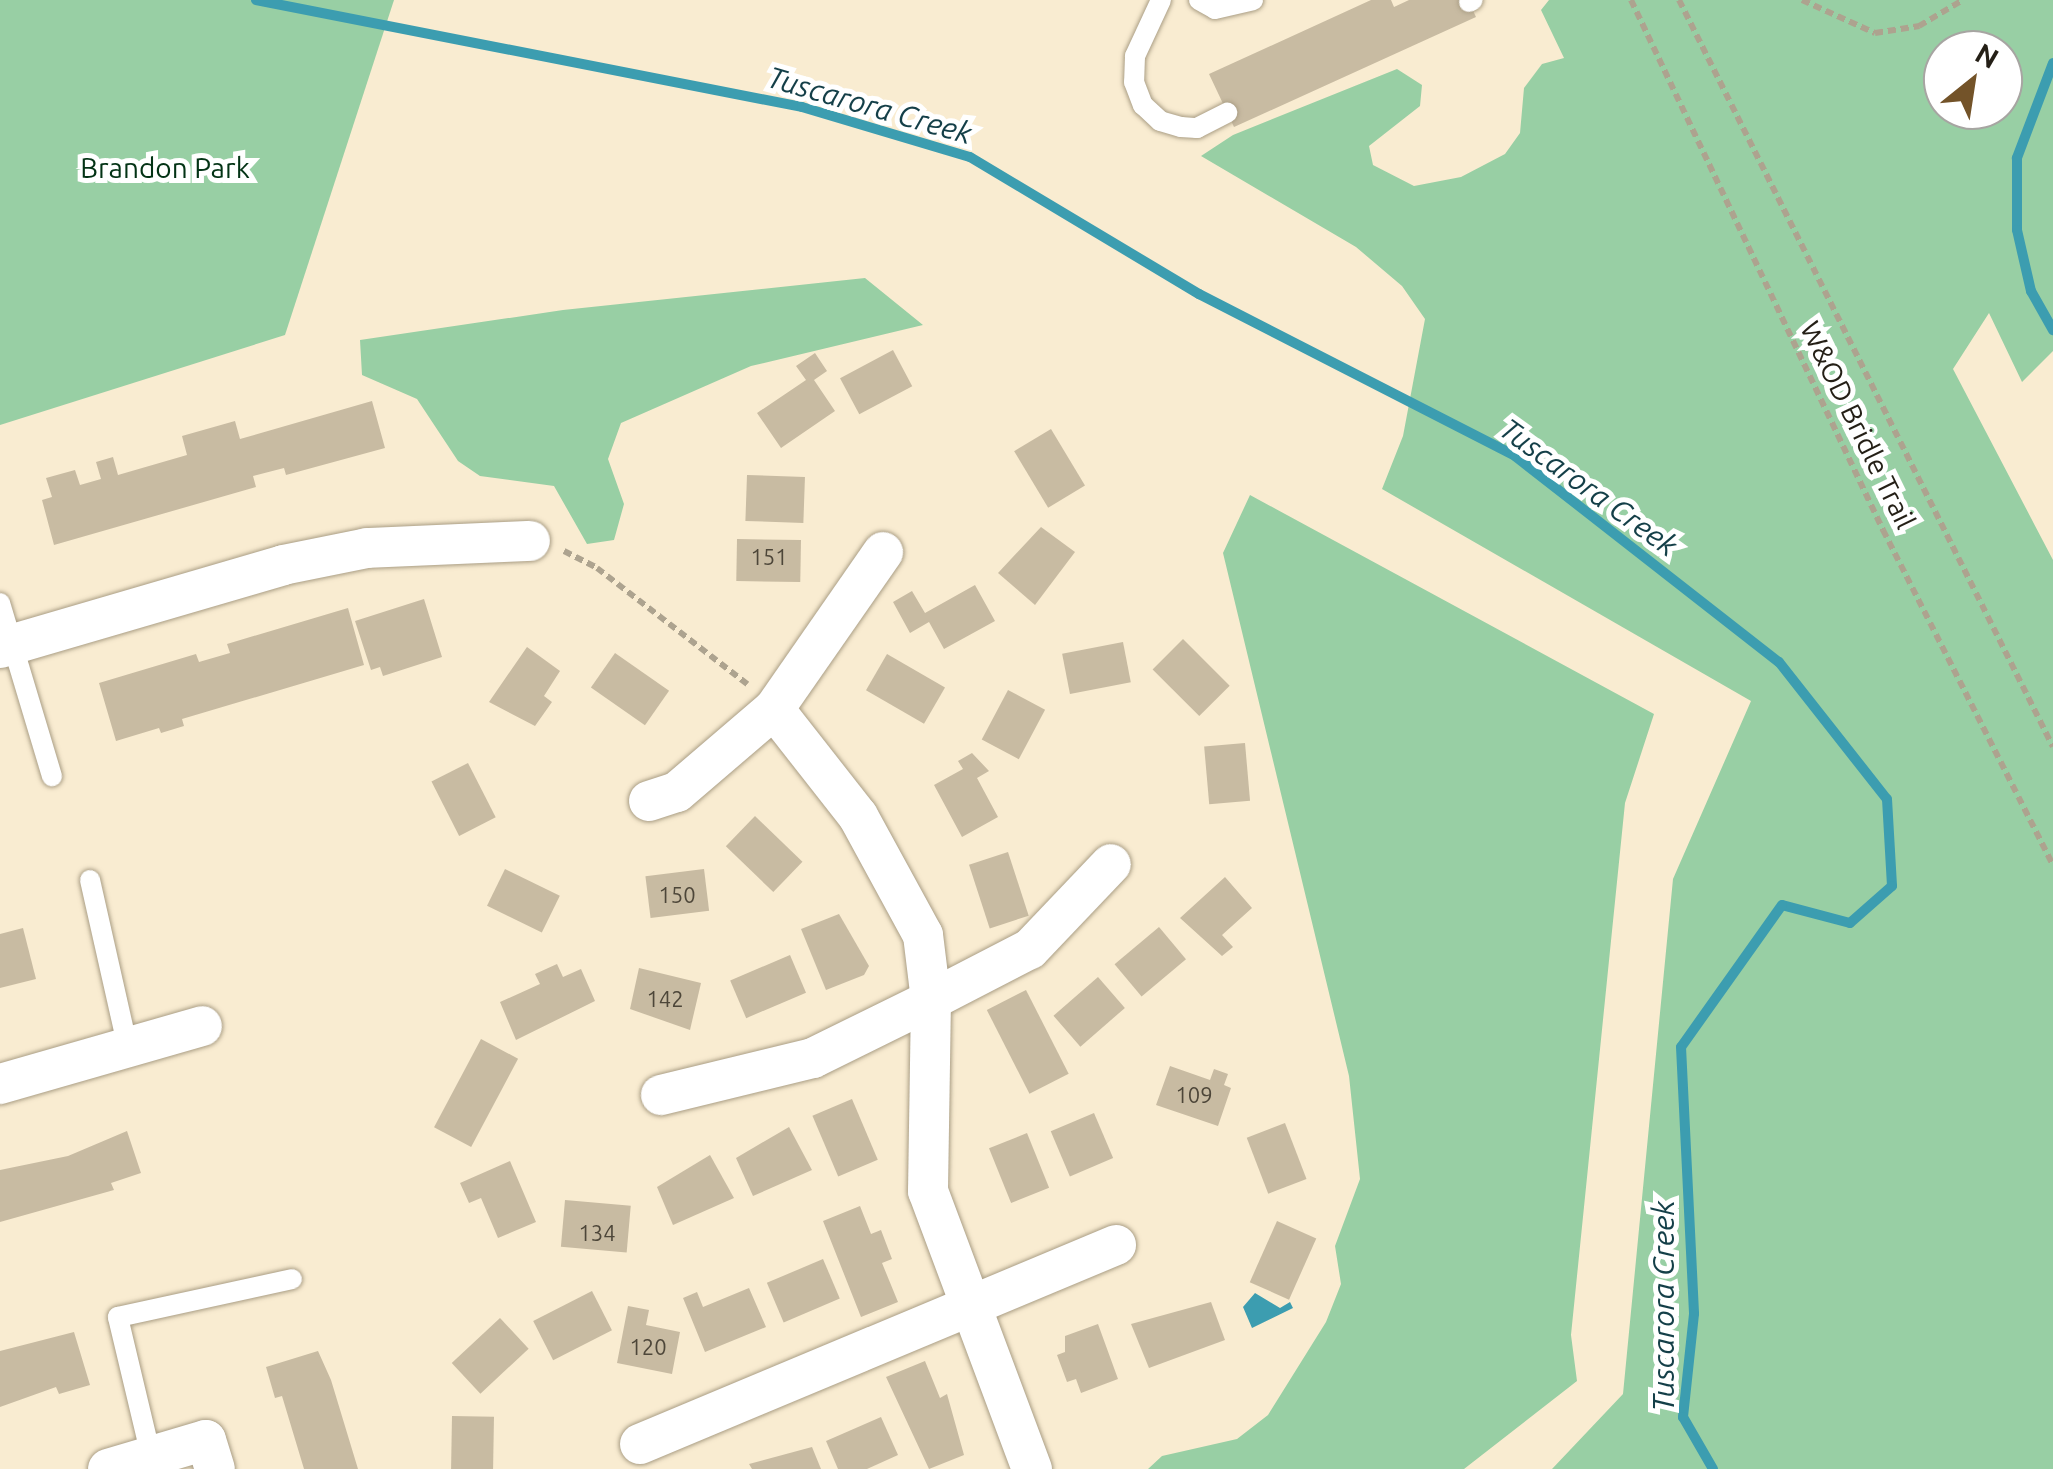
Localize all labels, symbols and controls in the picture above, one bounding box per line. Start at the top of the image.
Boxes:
north arrow [1923,30,2023,130]
text: N [1970,37,2004,74]
water label: Tuscarora Creek [763,59,977,151]
park label: Brandon Park [80,151,250,185]
street label: W&OD Bridle Trail [1793,316,1923,534]
water label: Tuscarora Creek [1493,410,1685,564]
house number: 151 [750,544,788,570]
house number: 150 [658,882,696,908]
house number: 142 [646,986,684,1012]
house number: 109 [1175,1082,1213,1108]
water label: Tuscarora Creek [1645,1200,1681,1412]
house number: 134 [578,1220,616,1246]
house number: 120 [629,1334,667,1360]

